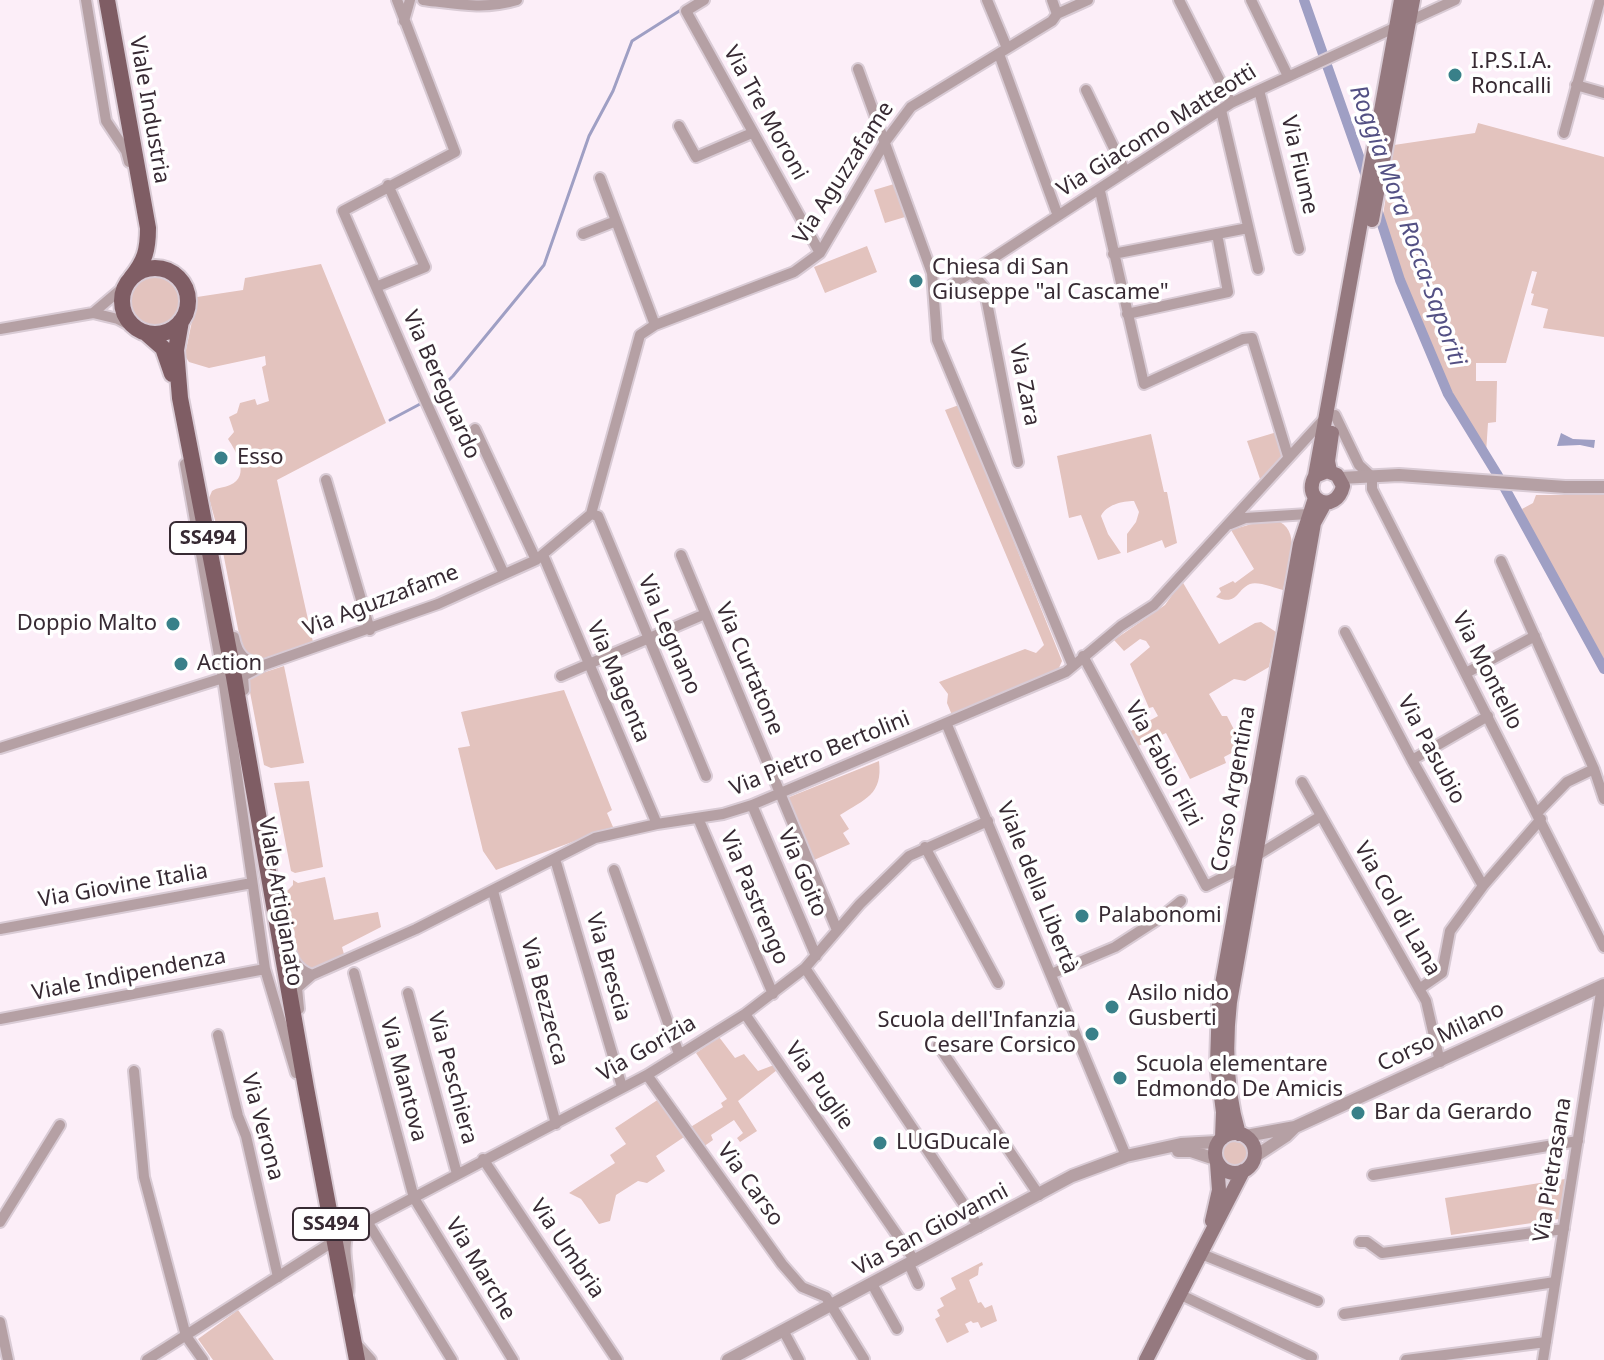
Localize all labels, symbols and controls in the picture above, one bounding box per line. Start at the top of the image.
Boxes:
street label: Viale Industria [123,34,175,186]
street label: Via Tre Moroni [717,41,813,185]
place label: I.P.S.I.A. Roncalli [1471,49,1552,100]
street label: Via Giacomo Matteotti [1053,59,1261,203]
marker: I.P.S.I.A. Roncalli [1446,66,1464,84]
water label: Roggia Mora Rocca-Saporiti [1343,82,1471,370]
street label: Via Aguzzafame [788,97,900,249]
street label: Via Fiume [1275,113,1323,217]
place label: Chiesa di San Giuseppe "al Cascame" [932,255,1169,306]
marker: Chiesa di San Giuseppe "al Cascame" [907,272,925,290]
street label: Via Bereguardo [396,307,486,463]
street label: Via Zara [1003,342,1045,428]
place label: Esso [237,445,284,471]
marker: Esso [212,449,230,467]
road number: SS494 [170,522,246,554]
street label: Via Aguzzafame [300,559,462,643]
street label: Via Legnano [632,571,706,699]
street label: Via Curtatone [709,599,789,739]
street label: Via Montello [1446,608,1528,734]
place label: Doppio Malto [17,611,157,637]
marker: Doppio Malto [164,615,182,633]
street label: Via Magenta [581,617,655,747]
place label: Action [197,651,262,677]
marker: Action [172,655,190,673]
street label: Via Pasubio [1391,691,1471,809]
street label: Via Fabio Filzi [1119,697,1207,831]
street label: Corso Argentina [1206,704,1262,874]
street label: Via Pietro Bertolini [726,706,914,802]
street label: Viale della Libertà [991,798,1083,978]
street label: Viale Artigianato [252,816,308,988]
street label: Via Goito [772,825,832,921]
street label: Via Pastrengo [714,827,794,969]
street label: Via Col di Lana [1348,837,1446,981]
street label: Via Giovine Italia [36,858,210,914]
place label: Palabonomi [1098,903,1222,929]
marker: Palabonomi [1073,907,1091,925]
street label: Via Brescia [580,910,636,1024]
street label: Via Bezzecca [514,936,574,1068]
street label: Viale Indipendenza [30,943,228,1007]
place label: Asilo nido Gusberti [1128,981,1229,1032]
street label: Corso Milano [1374,996,1508,1078]
marker: Asilo nido Gusberti [1103,998,1121,1016]
place label: Scuola dell'Infanzia Cesare Corsico [878,1008,1076,1060]
street label: Via Peschiera [422,1009,482,1147]
street label: Via Gorizia [593,1010,701,1088]
street label: Via Mantova [374,1015,432,1145]
marker: Scuola dell'Infanzia Cesare Corsico [1083,1025,1101,1043]
street label: Via Puglie [779,1037,859,1135]
place label: Scuola elementare Edmondo De Amicis [1136,1052,1343,1104]
marker: Scuola elementare Edmondo De Amicis [1111,1069,1129,1087]
street label: Via Verona [235,1070,289,1184]
street label: Via Pietrasana [1529,1096,1577,1244]
place label: Bar da Gerardo [1374,1100,1532,1126]
marker: Bar da Gerardo [1349,1104,1367,1122]
place label: LUGDucale [896,1130,1010,1156]
marker: LUGDucale [871,1134,889,1152]
street label: Via Carso [711,1138,789,1232]
street label: Via San Giovanni [849,1178,1013,1282]
street label: Via Umbria [524,1194,610,1304]
road number: SS494 [293,1208,369,1240]
street label: Via Marche [439,1213,521,1325]

